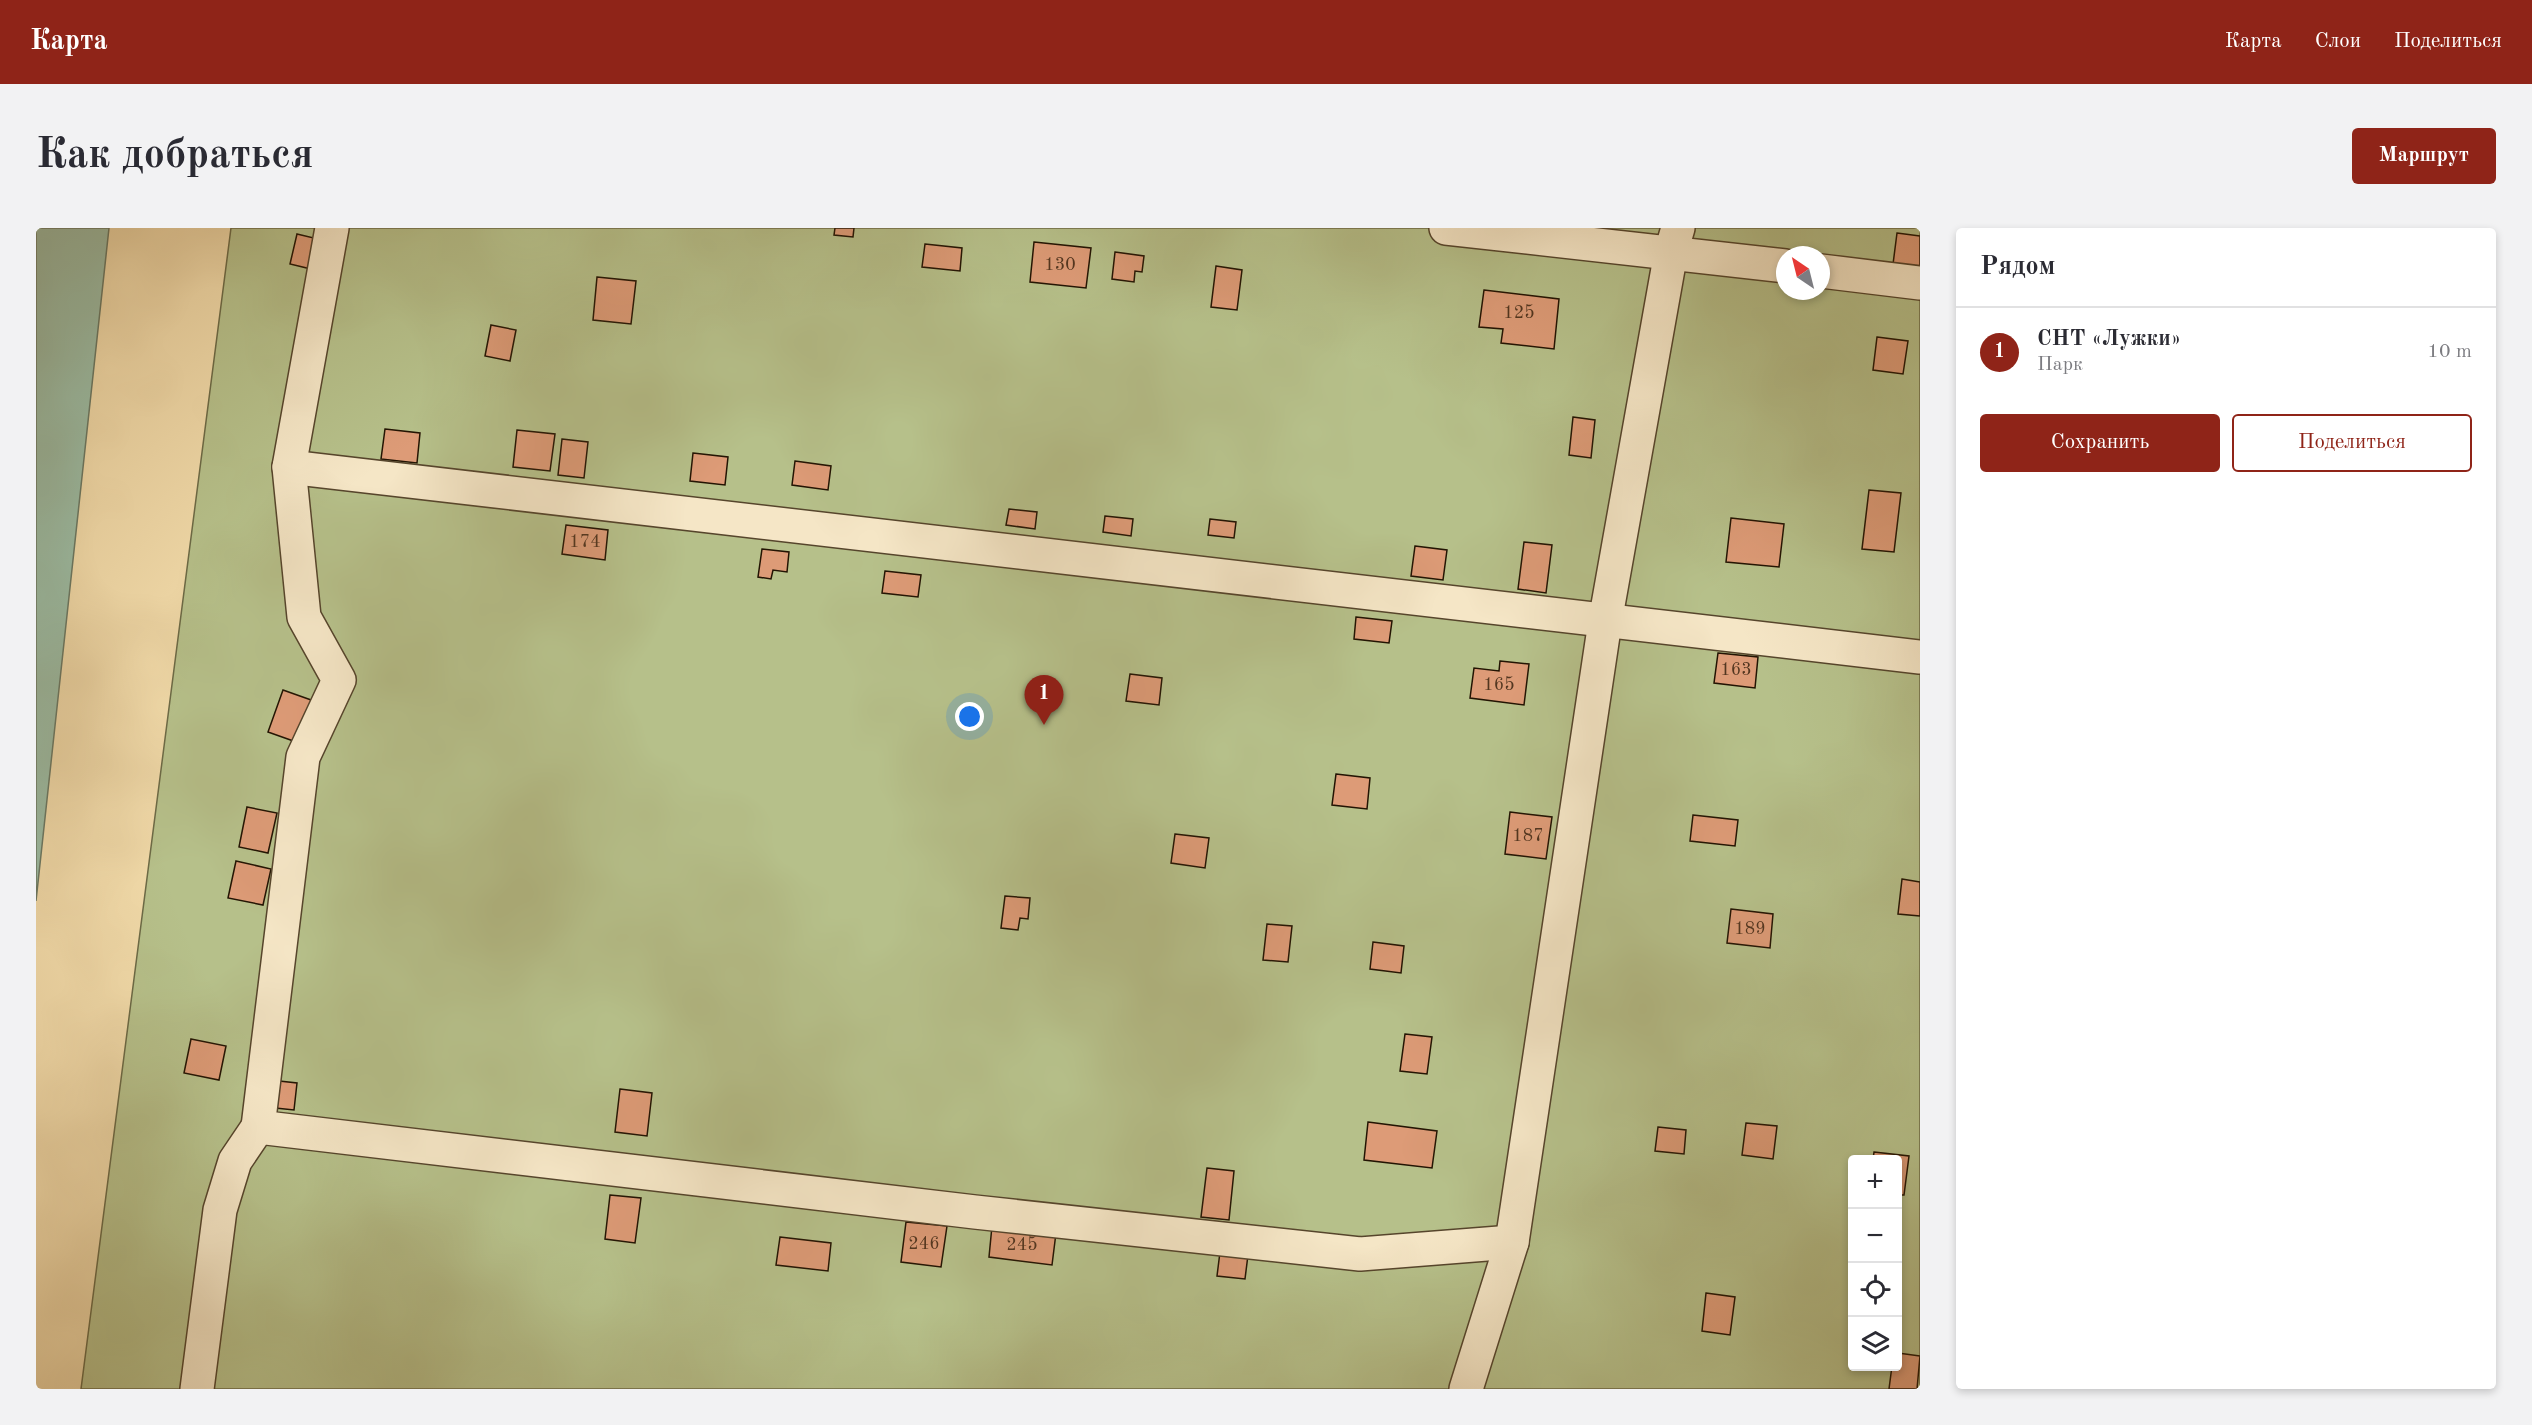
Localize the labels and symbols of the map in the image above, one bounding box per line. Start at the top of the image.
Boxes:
north arrow [1776,246,1830,300]
house number: 130 [1044,256,1076,274]
house number: 125 [1503,304,1535,322]
house number: 174 [569,533,601,551]
house number: 163 [1720,661,1752,679]
pin: 1 [1024,676,1064,725]
house number: 165 [1483,676,1515,694]
your location [955,702,984,731]
house number: 187 [1512,827,1544,845]
house number: 189 [1734,920,1766,938]
house number: 246 [908,1235,940,1253]
house number: 245 [1006,1236,1038,1254]

